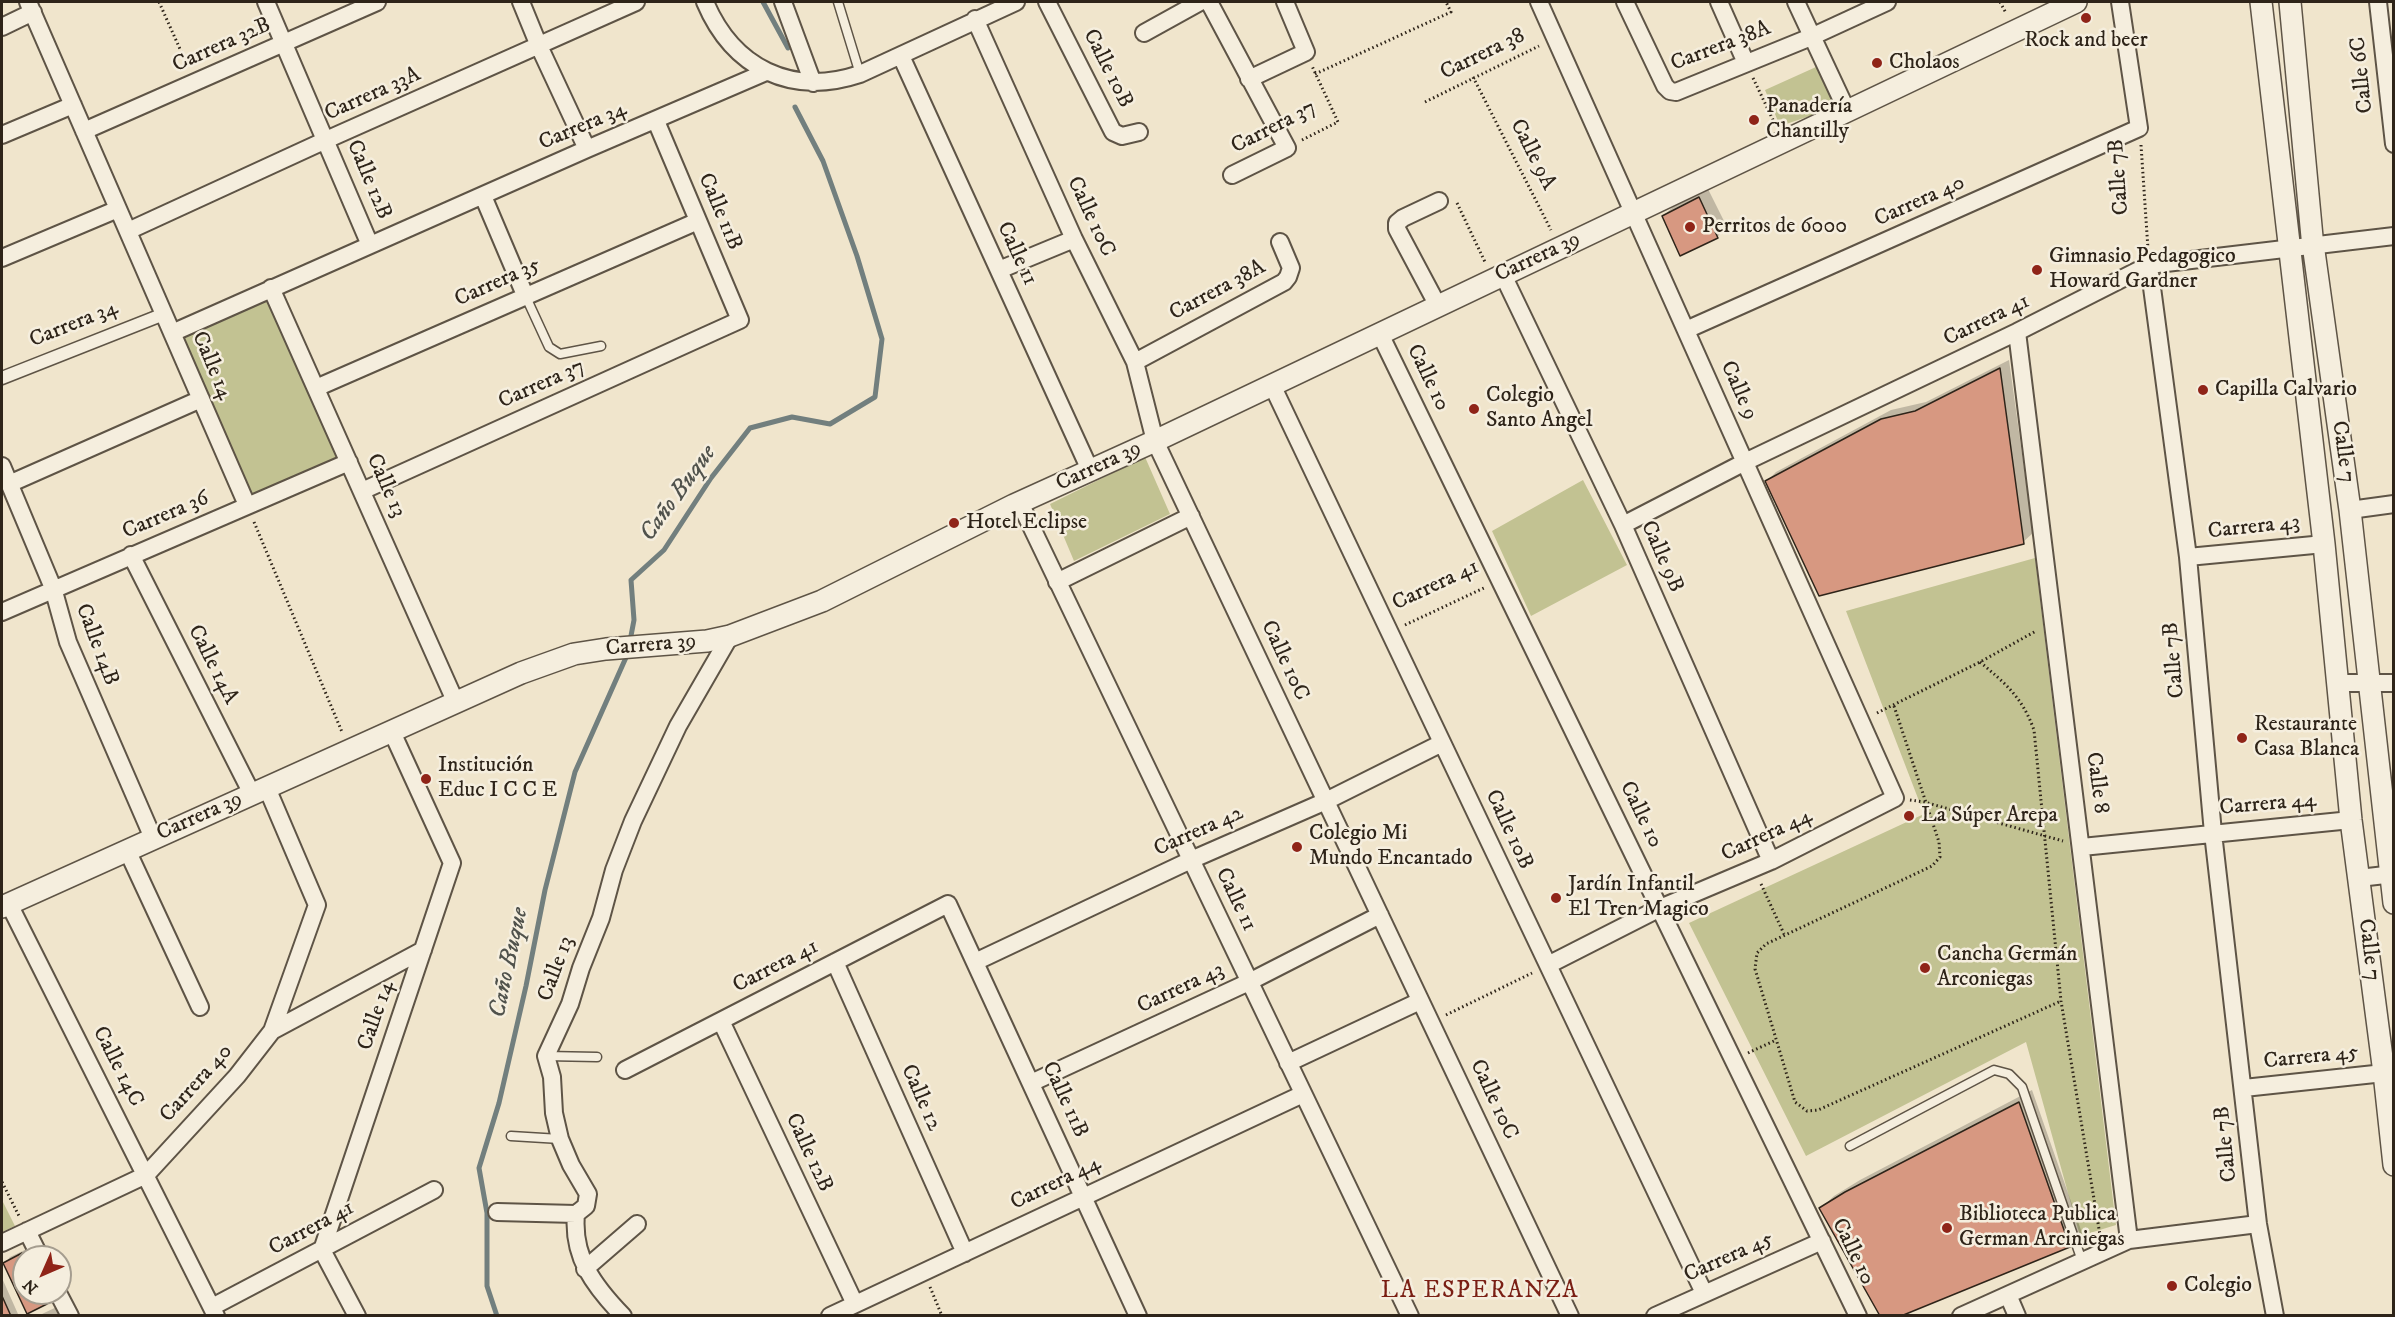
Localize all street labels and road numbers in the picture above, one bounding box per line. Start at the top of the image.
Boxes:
street label: Carrera 32B [169,13,275,79]
street label: Carrera 38A [1667,16,1775,78]
street label: Carrera 38 [1436,23,1530,87]
street label: Calle 10B [1076,25,1138,113]
street label: Calle 6C [2346,35,2380,115]
street label: Carrera 33A [321,62,425,128]
street label: Carrera 37 [1227,95,1321,161]
street label: Carrera 34 [535,97,631,157]
street label: Calle 9A [1503,115,1561,195]
street label: Calle 12B [339,136,397,224]
street label: Calle 7B [2104,138,2136,216]
street label: Calle 11B [691,170,747,254]
street label: Carrera 40 [1871,170,1969,234]
street label: Calle 10C [1060,173,1120,261]
street label: Calle 11 [990,218,1042,290]
street label: Carrera 39 [1491,227,1585,289]
street label: Carrera 35 [451,252,545,314]
street label: Carrera 38A [1165,255,1271,327]
street label: Carrera 41 [1940,289,2034,353]
street label: Carrera 34 [26,295,122,355]
street label: Calle 14 [185,328,237,404]
street label: Calle 10 [1400,340,1454,416]
street label: Carrera 37 [495,354,589,416]
street label: Calle 9 [1713,357,1763,425]
street label: Calle 7 [2325,419,2359,485]
street label: Carrera 39 [1052,436,1146,498]
street label: Calle 13 [359,450,411,522]
street label: Carrera 36 [119,486,213,546]
street label: Carrera 43 [2207,510,2301,546]
street label: Calle 9B [1634,517,1688,597]
street label: Carrera 41 [1389,555,1483,617]
street label: Calle 14B [68,600,124,690]
street label: Calle 10C [1254,617,1314,705]
street label: Calle 14A [181,621,243,709]
street label: Calle 7B [2159,621,2191,699]
street label: Carrera 39 [605,629,697,663]
street label: Calle 8 [2079,750,2113,816]
street label: Calle 10 [1613,777,1667,853]
street label: Carrera 39 [153,786,247,848]
street label: Calle 10B [1478,786,1538,874]
street label: Carrera 44 [2219,788,2317,822]
street label: Carrera 42 [1150,801,1248,863]
street label: Carrera 44 [1717,804,1817,868]
street label: Calle 11 [1208,864,1262,936]
street label: Calle 7 [2351,917,2385,983]
street label: Calle 13 [533,933,581,1005]
street label: Carrera 41 [729,934,823,1000]
street label: Carrera 43 [1133,957,1229,1021]
street label: Calle 14 [353,978,401,1054]
street label: Calle 14C [86,1023,148,1111]
street label: Carrera 40 [155,1039,239,1129]
street label: Carrera 45 [2262,1040,2360,1076]
street label: Calle 10C [1463,1056,1523,1144]
street label: Calle 11B [1035,1058,1093,1142]
street label: Calle 12 [894,1061,946,1135]
street label: Calle 7B [2210,1105,2244,1183]
street label: Calle 12B [778,1109,838,1197]
street label: Carrera 44 [1007,1151,1105,1217]
street label: Carrera 41 [265,1196,359,1262]
street label: Calle 10 [1825,1214,1879,1290]
street label: Carrera 45 [1680,1227,1778,1289]

